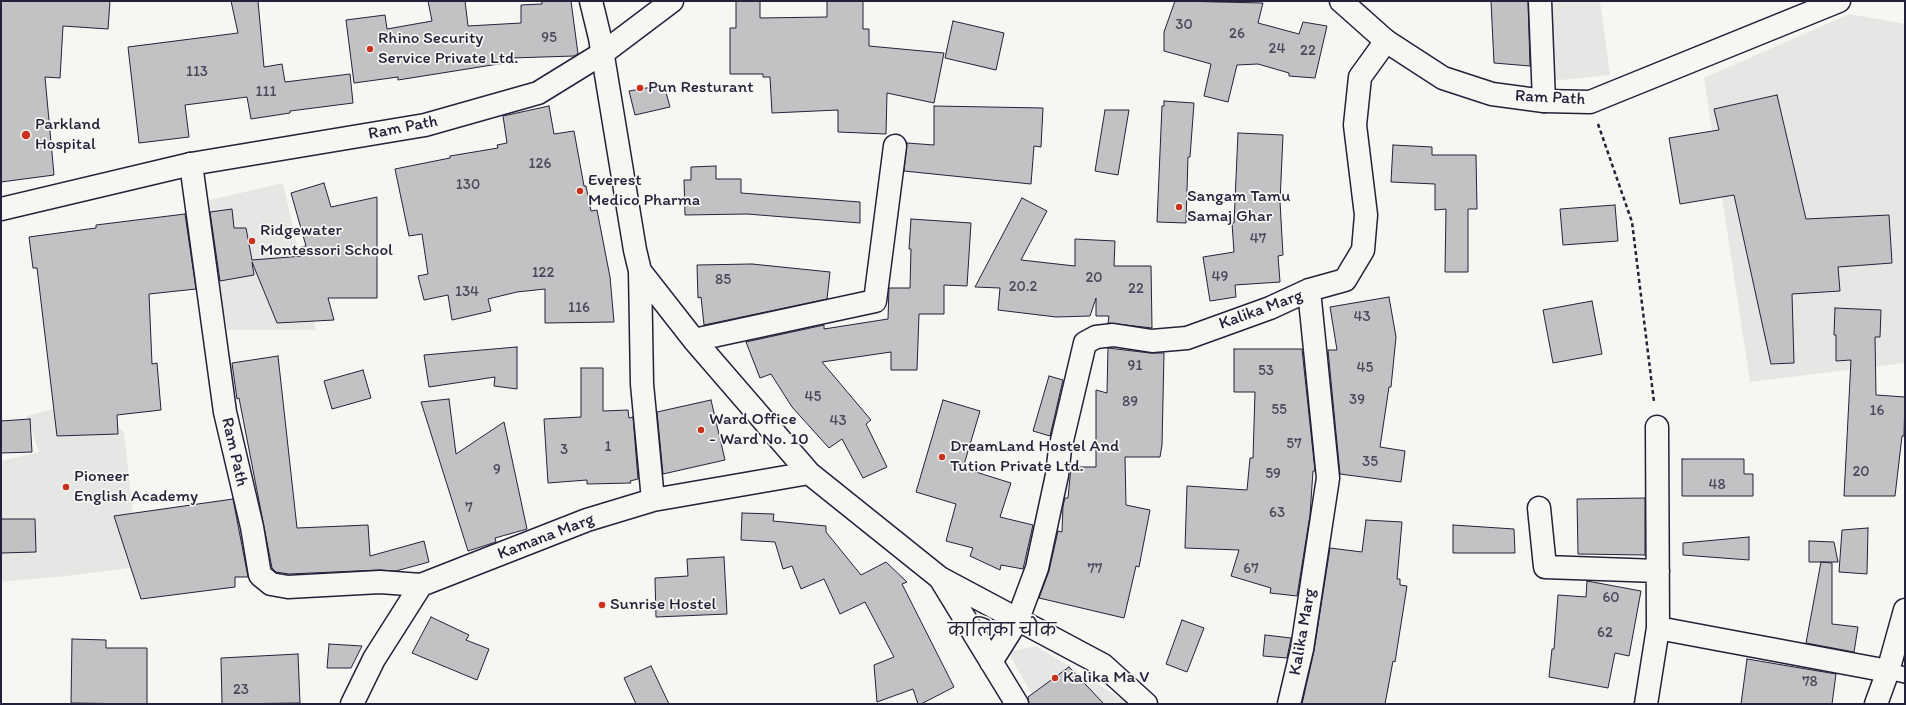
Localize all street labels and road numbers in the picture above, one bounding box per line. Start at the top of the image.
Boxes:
street label: Ram Path [1514,86,1586,110]
street label: Ram Path [367,111,439,145]
street label: Kalika Marg [1216,285,1306,335]
street label: Ram Path [216,415,252,489]
street label: Kamana Marg [495,509,597,565]
street label: Kalika Marg [1285,587,1321,677]

